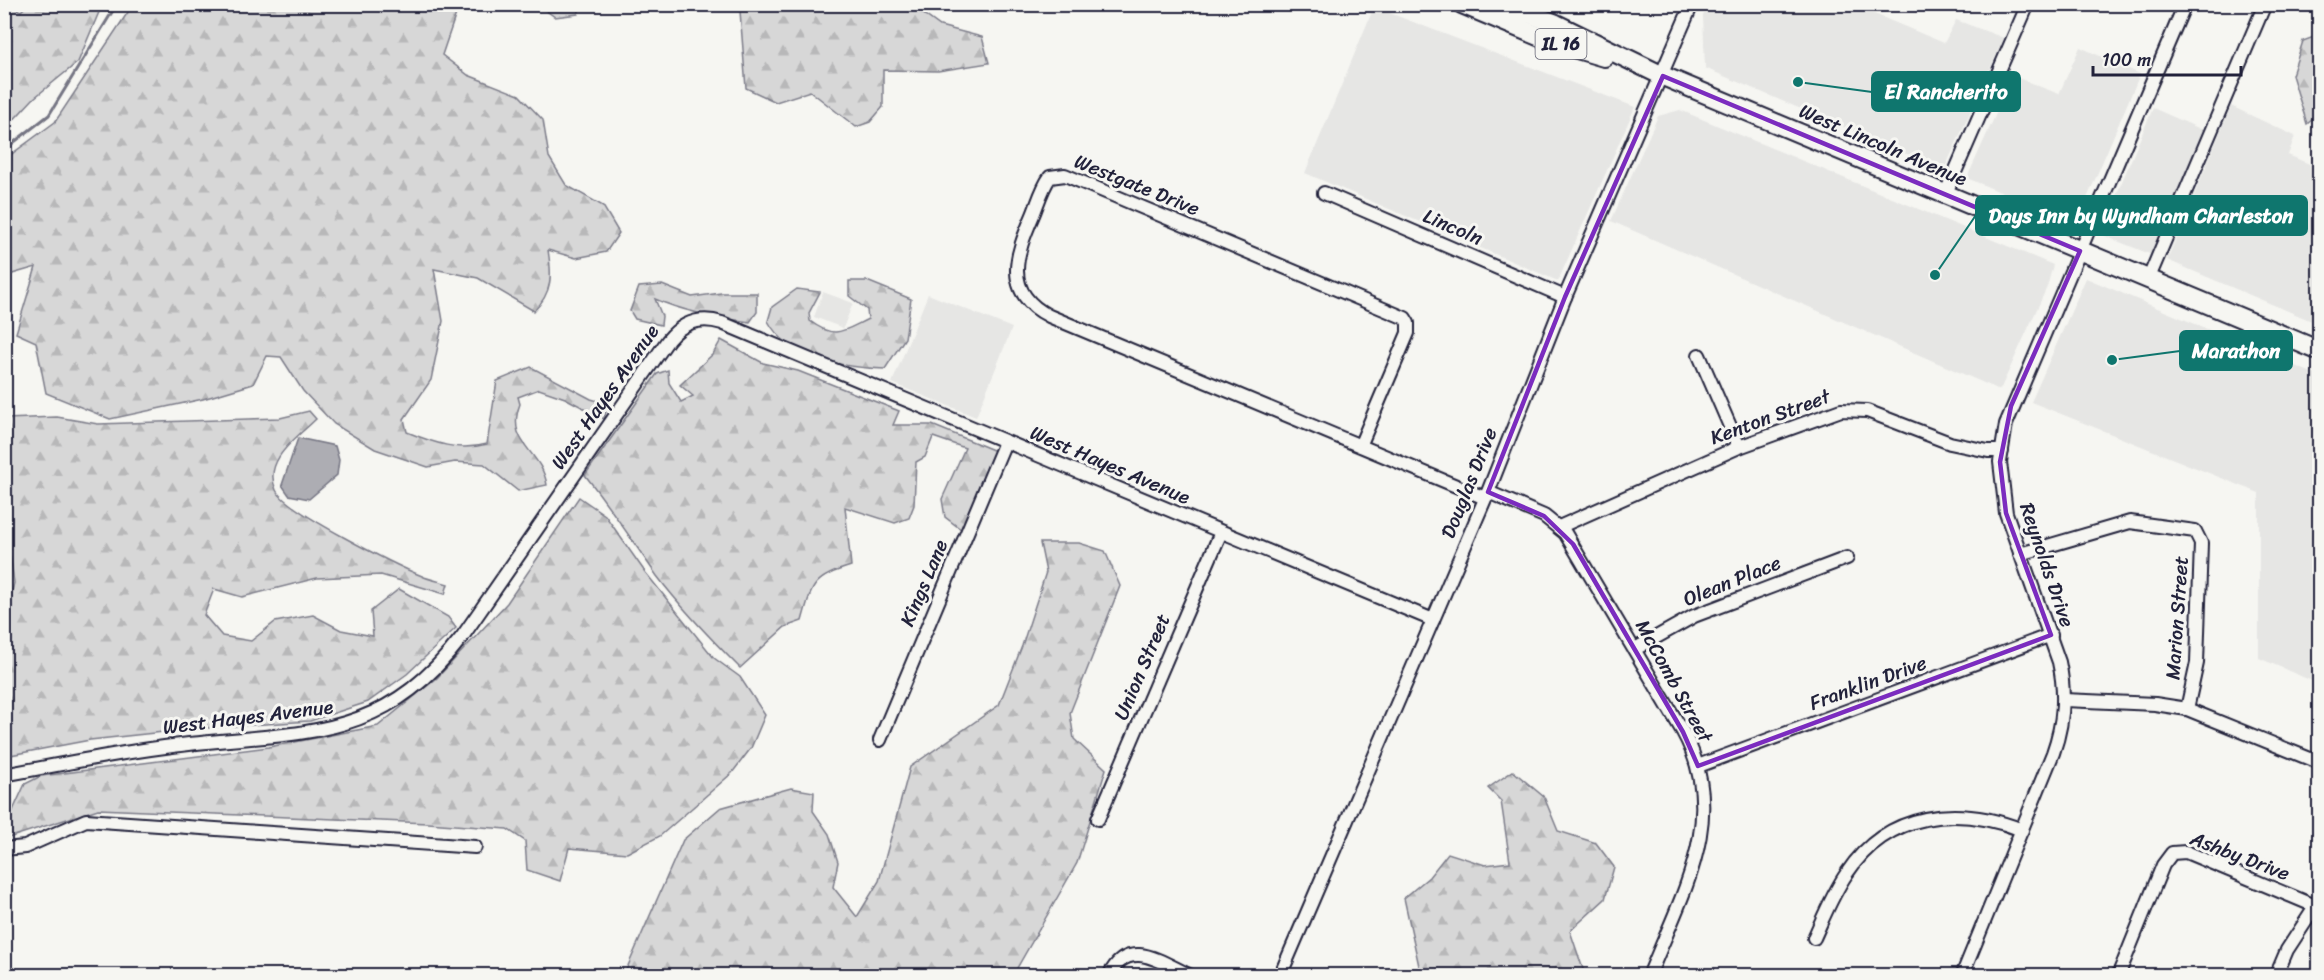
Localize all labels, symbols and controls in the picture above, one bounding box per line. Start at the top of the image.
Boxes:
road number: IL 16 [1536,29,1586,59]
scale bar [2093,39,2242,77]
text: 100 m [2102,44,2151,76]
callout: El Rancherito [1872,72,2020,111]
text: El Rancherito [1884,73,2008,111]
street label: West Lincoln Avenue [1793,94,1973,196]
street label: Westgate Drive [1069,144,1205,226]
callout: Days Inn by Wyndham Charleston [1976,196,2307,235]
text: Days Inn by Wyndham Charleston [1989,197,2294,235]
street label: Lincoln [1418,199,1489,255]
street label: West Hayes Avenue [542,317,669,477]
callout: Marathon [2180,331,2292,370]
text: Marathon [2191,332,2281,370]
street label: Kenton Street [1705,379,1836,455]
street label: West Hayes Avenue [1024,415,1196,515]
street label: Douglas Drive [1431,422,1507,544]
street label: Reynolds Drive [2009,498,2085,632]
street label: Kings Lane [890,534,958,632]
street label: Olean Place [1678,545,1786,617]
street label: Marion Street [2155,555,2199,681]
street label: Union Street [1104,608,1180,726]
street label: McComb Street [1626,613,1723,750]
street label: Franklin Drive [1804,646,1932,720]
street label: West Hayes Avenue [161,689,335,745]
street label: Ashby Drive [2184,821,2295,891]

